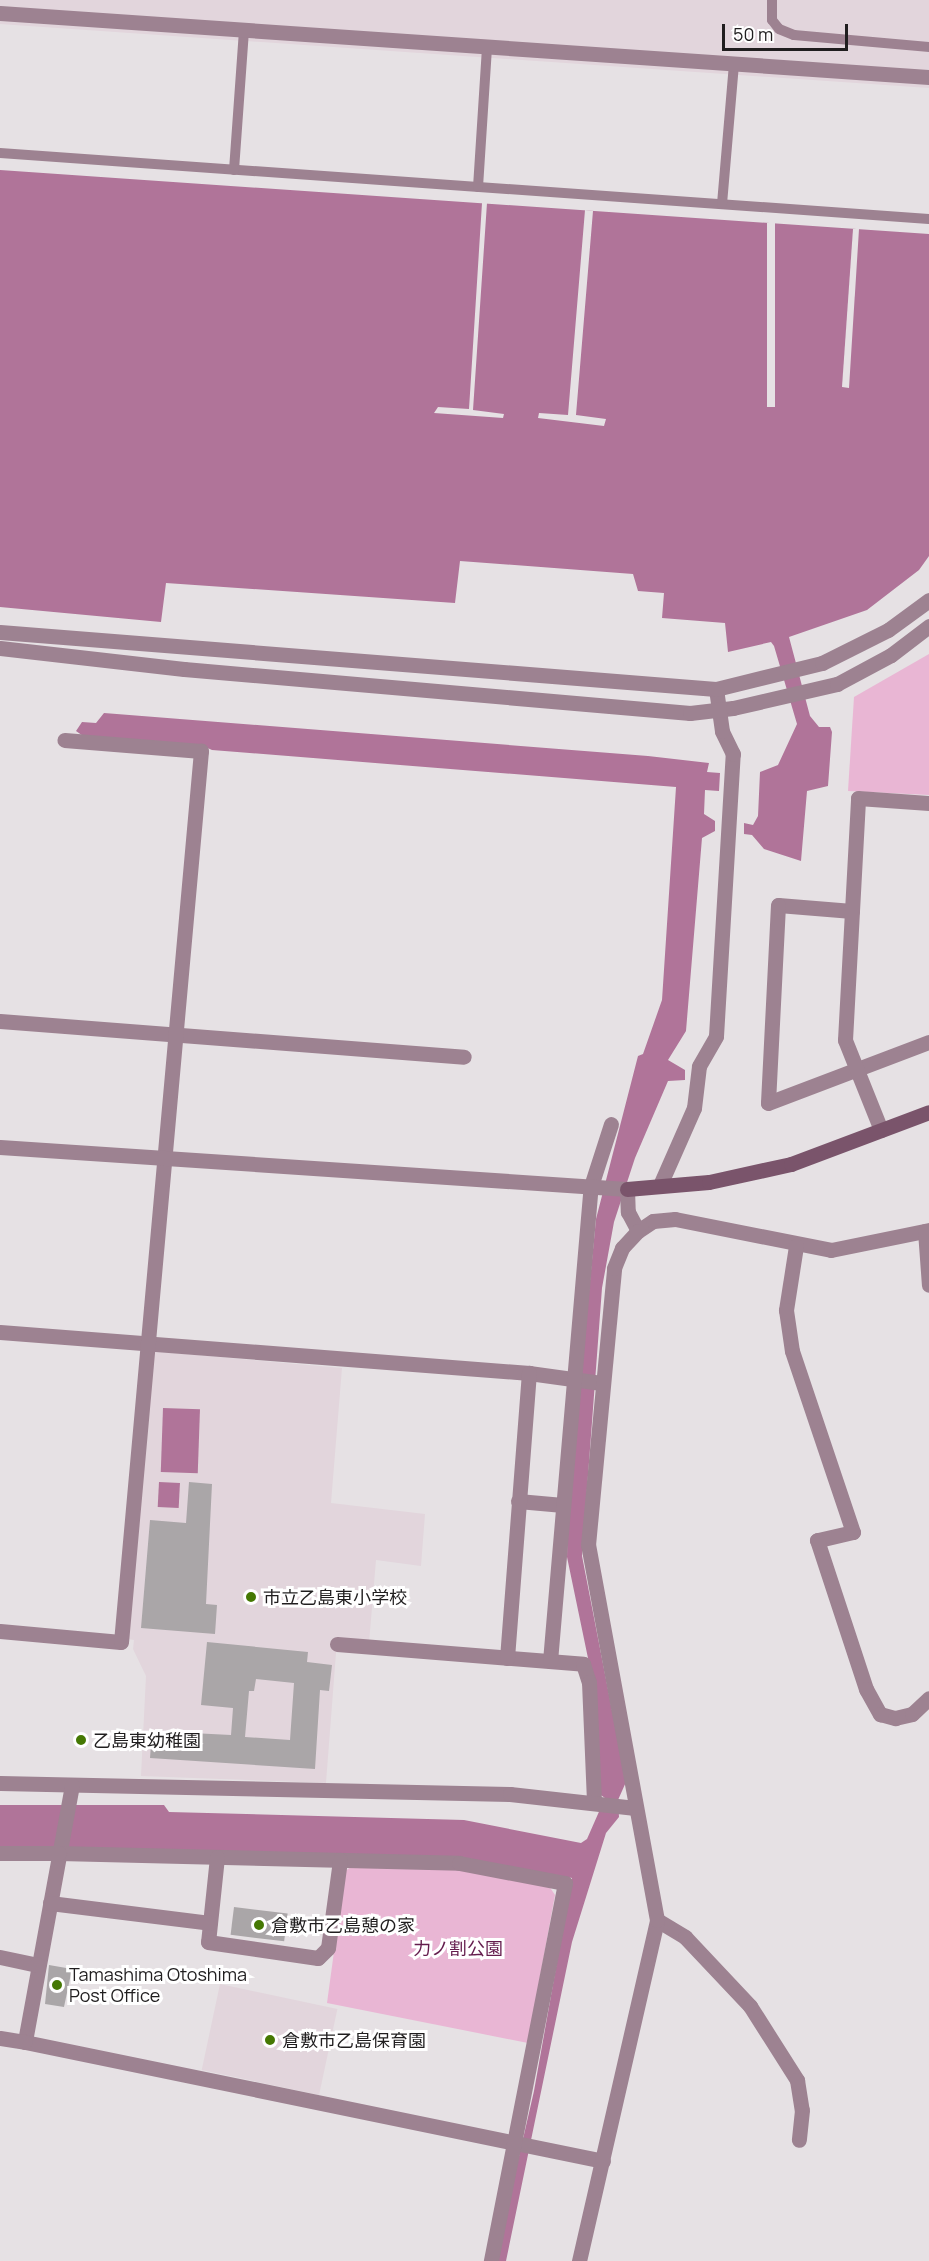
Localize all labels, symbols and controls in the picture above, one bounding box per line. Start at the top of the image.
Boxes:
scale bar [725,12,851,50]
text: 50 m [733,22,773,46]
place label: 市立乙島東小学校 [263,1586,407,1608]
marker: 市立乙島東小学校 [244,1590,258,1604]
place label: 乙島東幼稚園 [93,1729,201,1751]
marker: 乙島東幼稚園 [74,1733,88,1747]
place label: 倉敷市乙島憩の家 [271,1914,415,1936]
marker: 倉敷市乙島憩の家 [252,1918,266,1932]
park label: 力ノ割公園 [413,1937,503,1959]
place label: Tamashima Otoshima Post Office [69,1964,247,2006]
marker: Tamashima Otoshima Post Office [50,1978,64,1992]
place label: 倉敷市乙島保育園 [282,2029,426,2051]
marker: 倉敷市乙島保育園 [263,2033,277,2047]

